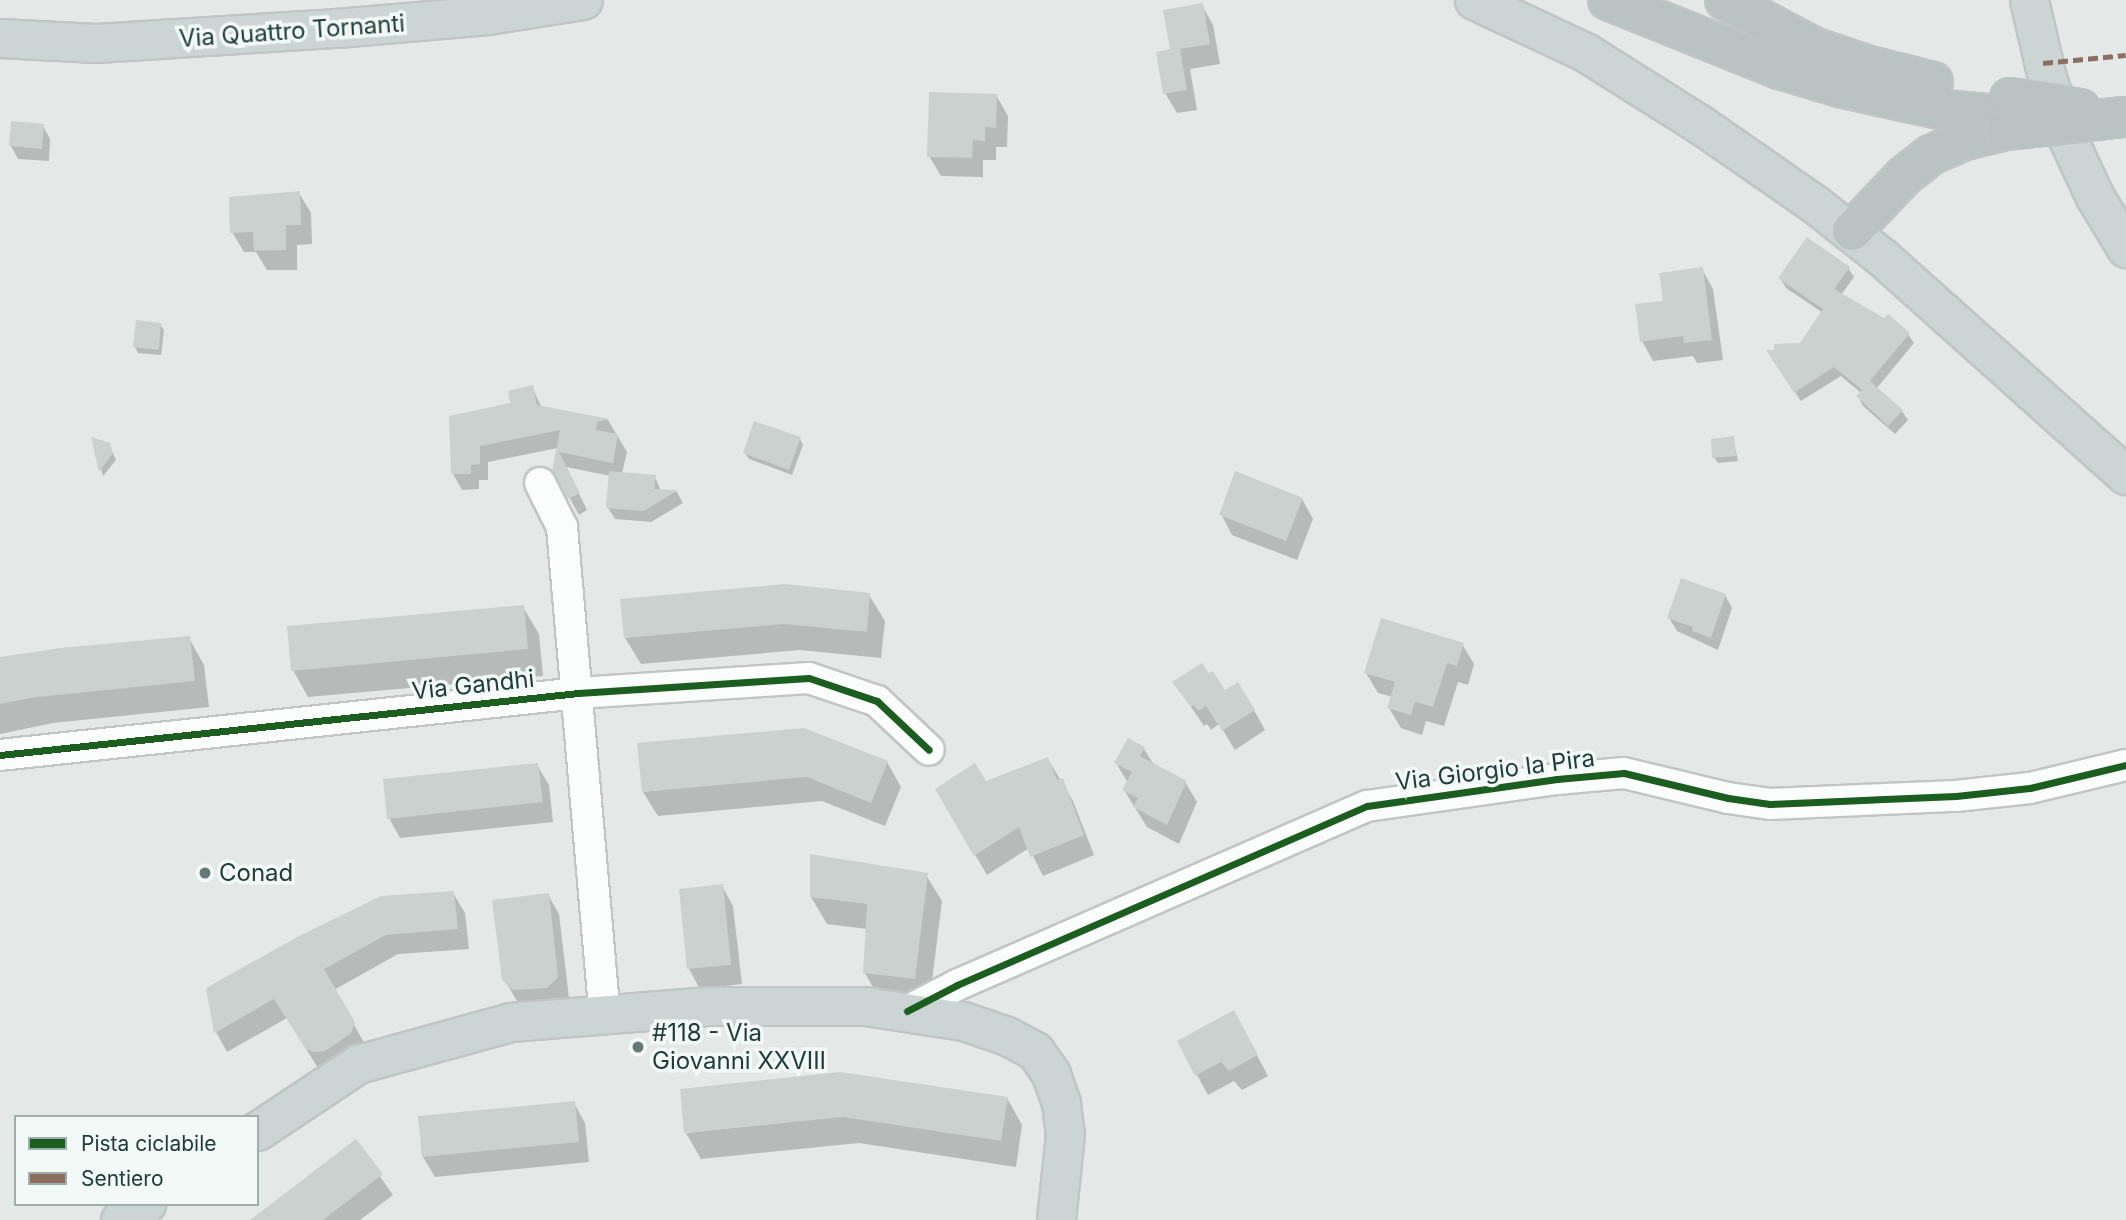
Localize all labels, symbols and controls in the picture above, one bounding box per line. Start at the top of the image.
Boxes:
street label: Via Quattro Tornanti [178,9,406,53]
street label: Via Gandhi [410,664,536,706]
street label: Via Giorgio la Pira [1394,743,1596,797]
place label: Conad [219,859,293,887]
marker: Conad [197,865,213,881]
place label: #118 - Via Giovanni XXVIII [652,1019,826,1075]
marker: #118 - Via Giovanni XXVIII [630,1039,646,1055]
legend [14,1115,259,1206]
text: Pista ciclabile [81,1131,217,1156]
text: Sentiero [81,1166,163,1191]

